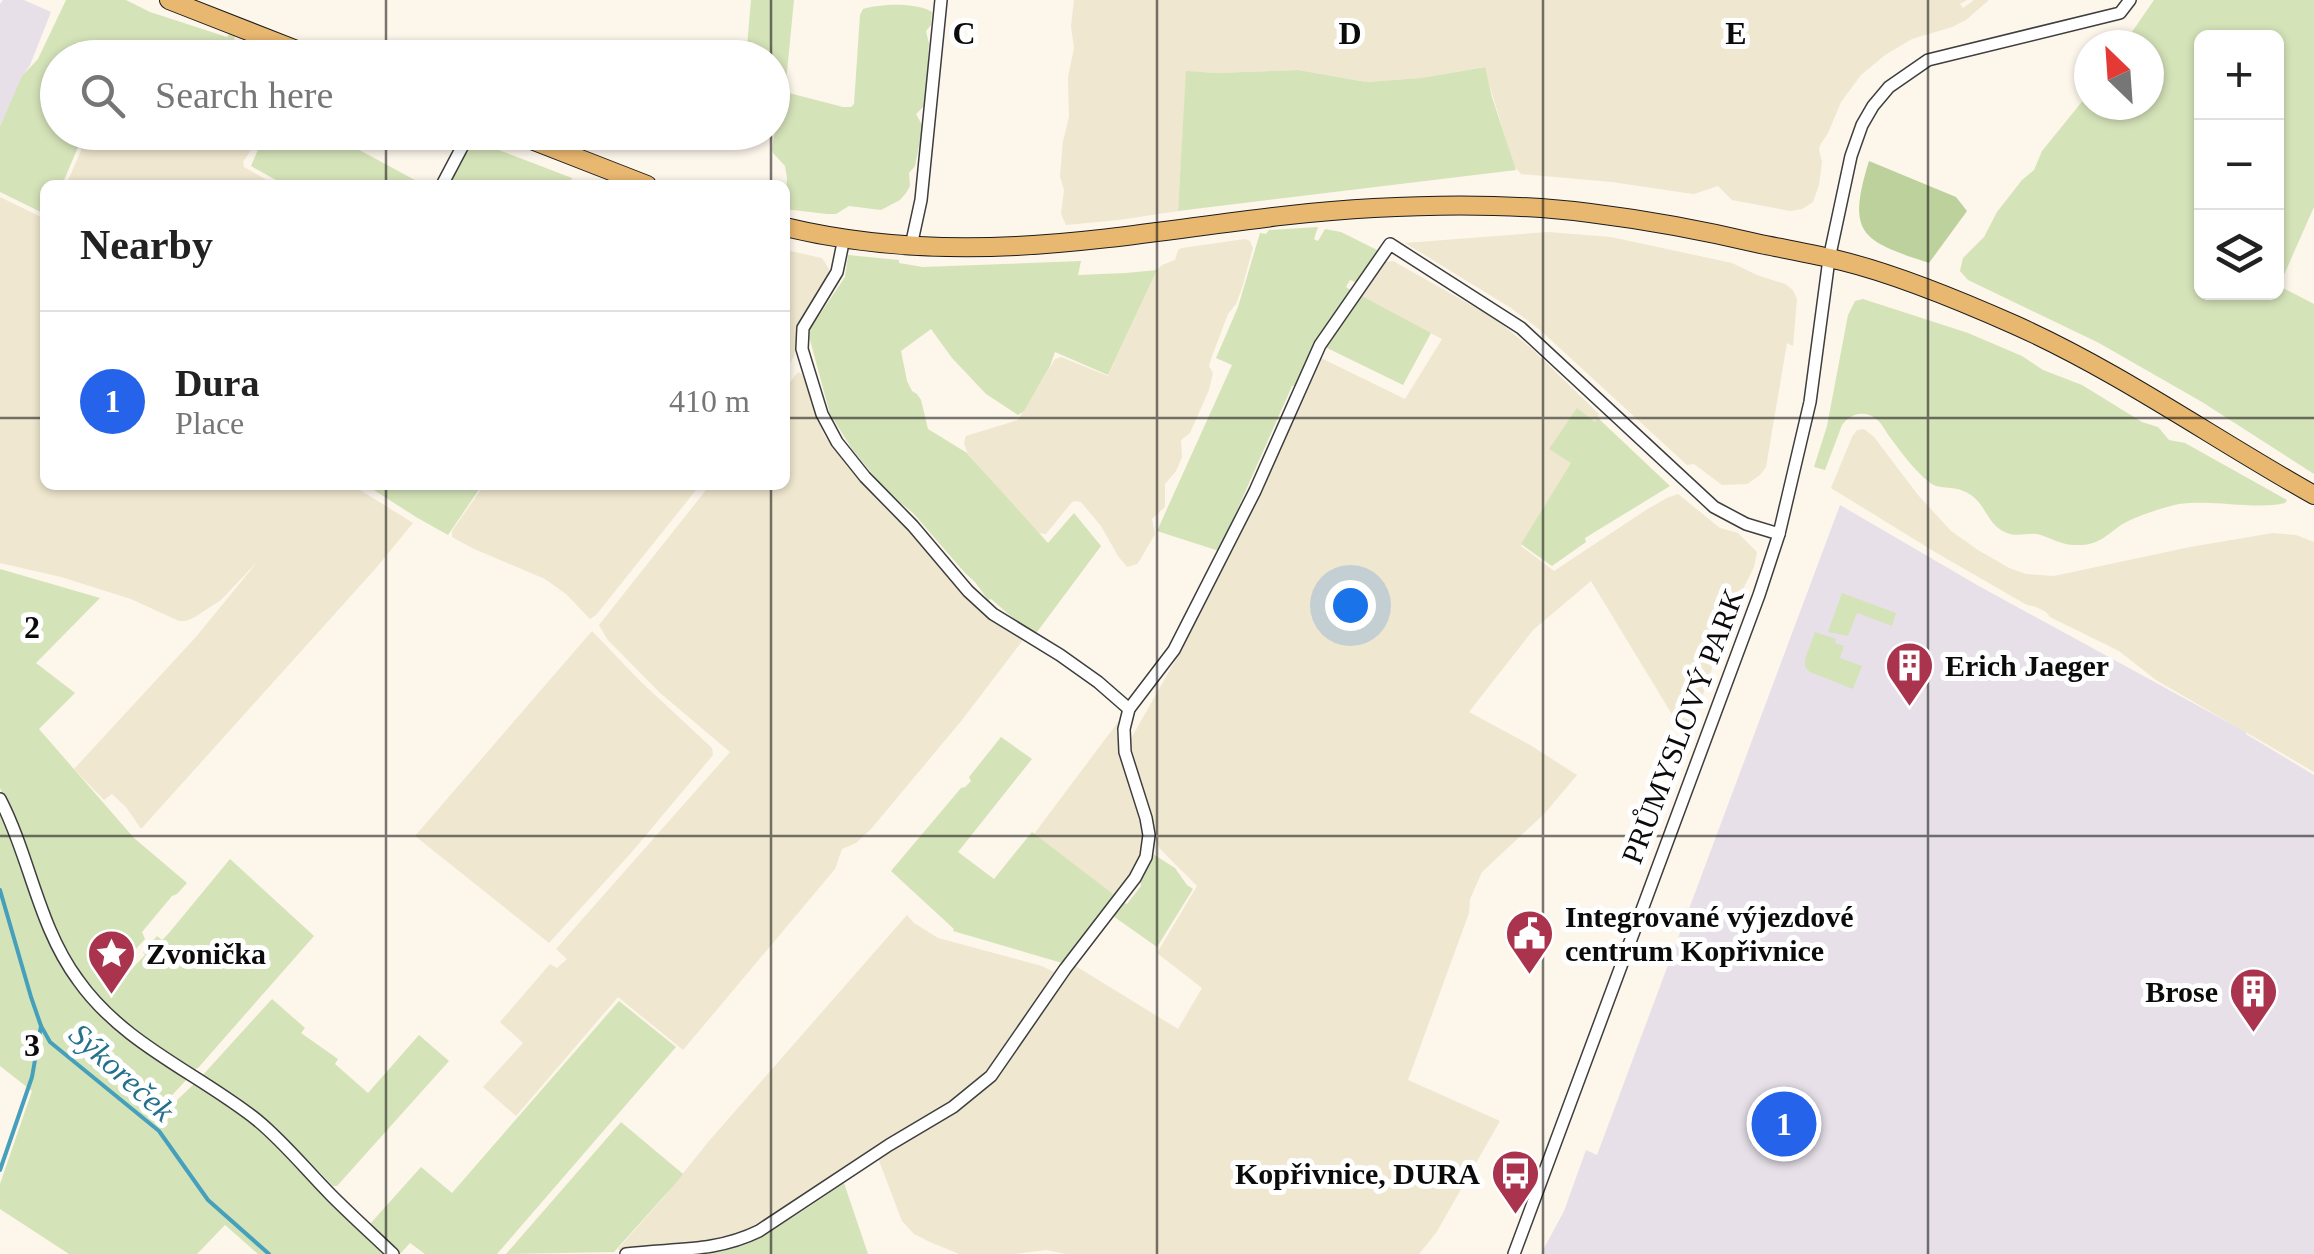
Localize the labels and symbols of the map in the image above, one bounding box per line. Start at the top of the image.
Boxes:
text: C [952,15,976,51]
text: D [1338,15,1362,51]
text: E [1725,15,1747,51]
north arrow [2074,30,2164,120]
your location [1325,580,1376,631]
street label: PRŮMYSLOVÝ PARK [1615,584,1750,868]
text: 2 [24,609,40,645]
building icon: Erich Jaeger [1884,640,1936,708]
place label: Erich Jaeger [1945,649,2109,682]
place label: Integrované výjezdové centrum Kopřivnice [1565,900,1854,967]
public building icon: Integrované výjezdové centrum Kopřivnice [1504,908,1556,976]
place icon: Zvonička [85,928,137,996]
place label: Zvonička [146,937,266,970]
building icon: Brose [2227,966,2279,1034]
place label: Brose [2145,975,2218,1008]
water label: Sýkoreček [62,1016,182,1129]
text: 3 [24,1027,40,1063]
pin: 1 [1752,1086,1816,1162]
bus stop icon: Kopřivnice, DURA [1489,1148,1541,1216]
place label: Kopřivnice, DURA [1235,1157,1480,1190]

